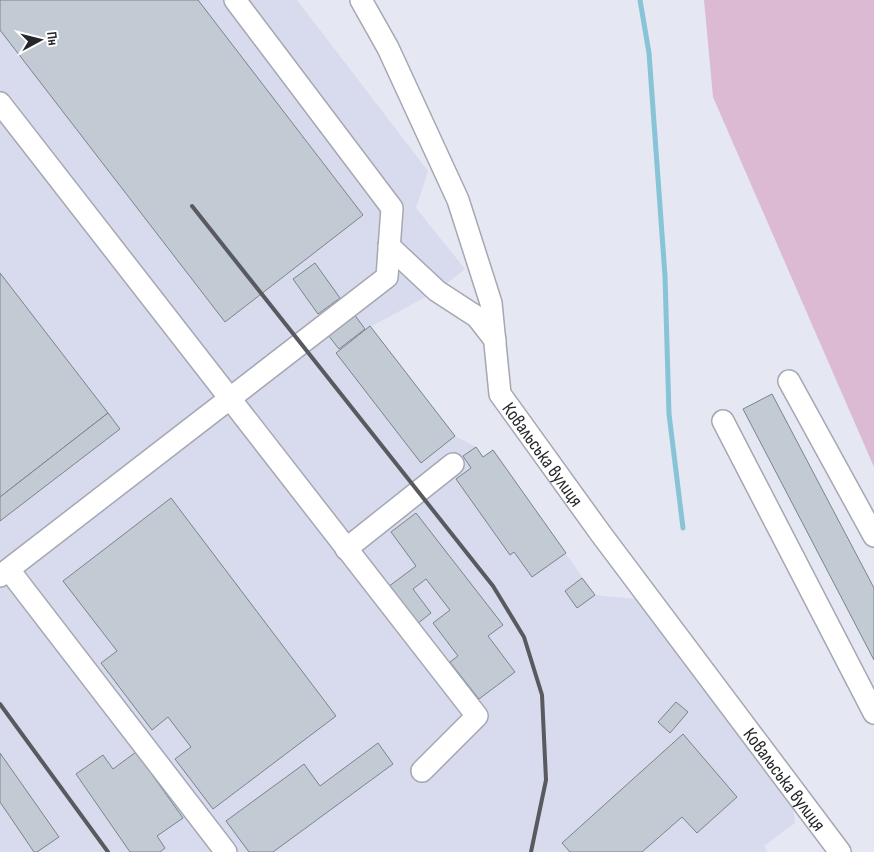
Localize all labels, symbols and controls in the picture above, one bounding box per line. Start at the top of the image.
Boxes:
north arrow [15,15,65,65]
text: Пн [43,31,62,46]
street label: Ковальська вулиця [497,398,587,512]
street label: Ковальська вулиця [738,724,830,836]

